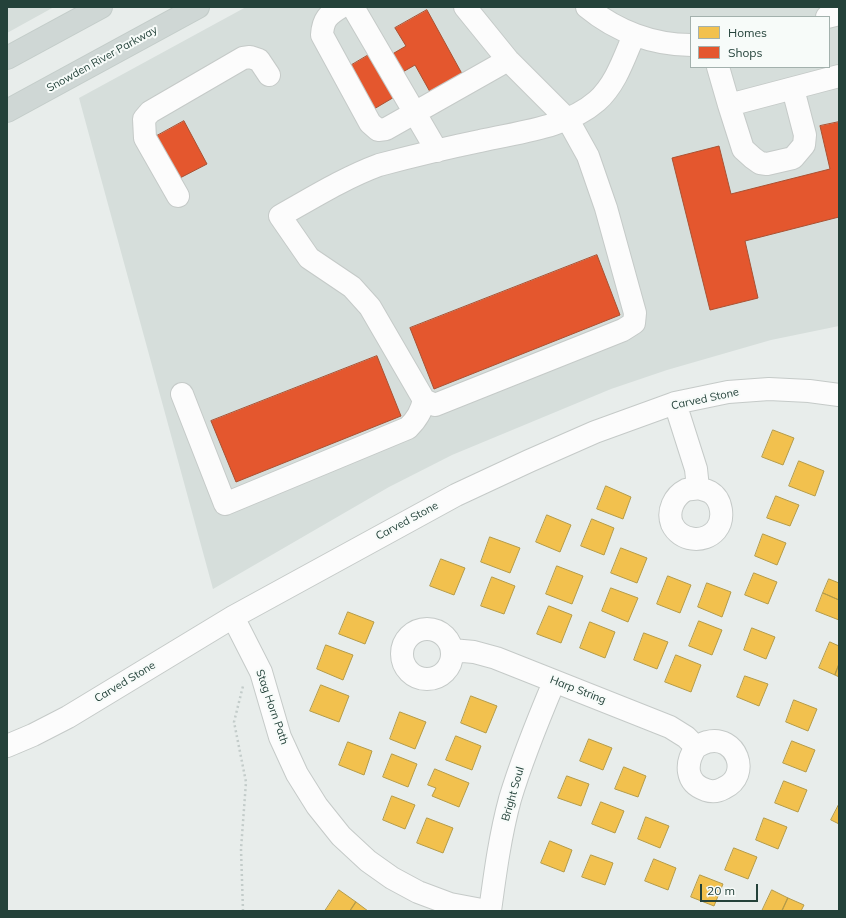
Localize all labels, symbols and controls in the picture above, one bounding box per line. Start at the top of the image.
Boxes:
legend [690,16,830,68]
street label: Snowden River Parkway [44,23,160,95]
text: Homes [728,25,767,40]
text: Shops [728,45,763,60]
street label: Carved Stone [670,385,740,413]
street label: Carved Stone [374,499,440,543]
street label: Carved Stone [92,659,158,705]
street label: Stag Horn Path [253,668,291,746]
street label: Harp String [548,673,608,707]
street label: Bright Soul [499,765,527,823]
scale bar [702,876,760,902]
text: 20 m [707,883,735,898]

